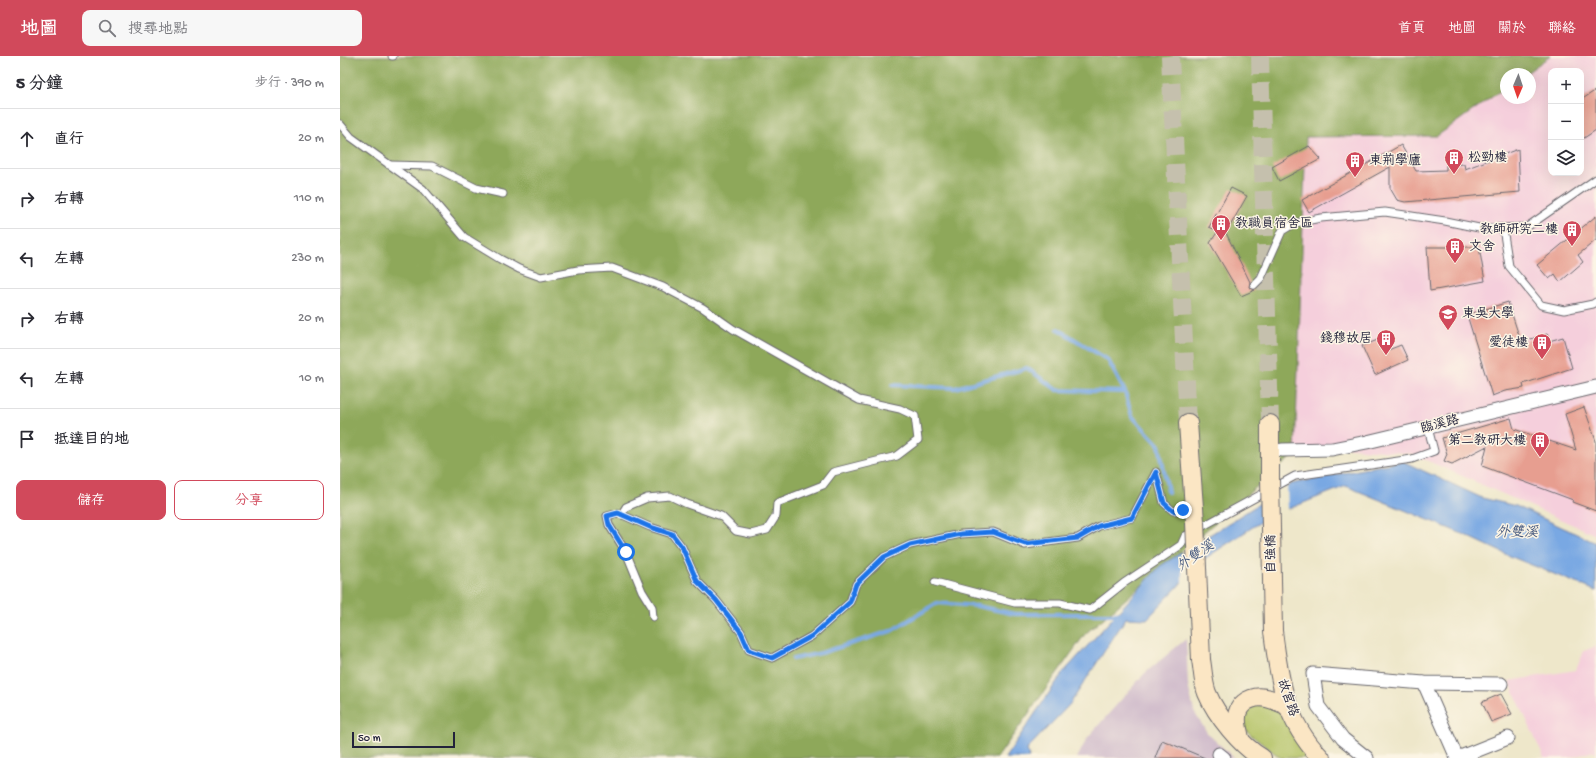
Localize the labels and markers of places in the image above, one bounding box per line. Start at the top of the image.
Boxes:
building icon: 松勁樓 [1443,147,1465,175]
building icon: 東荊學廬 [1344,150,1366,178]
place label: 松勁樓 [1468,150,1507,166]
place label: 東荊學廬 [1369,152,1421,169]
building icon: 教職員宿舍區 [1210,213,1232,241]
place label: 教職員宿舍區 [1235,216,1313,232]
building icon: 教師研究二樓 [1561,219,1583,247]
place label: 教師研究二樓 [1480,222,1558,238]
building icon: 文舍 [1444,236,1466,264]
place label: 文舍 [1469,239,1495,255]
school or university icon: 東吳大學 [1437,303,1459,331]
place label: 東吳大學 [1462,305,1514,322]
building icon: 錢穆故居 [1375,328,1397,356]
place label: 錢穆故居 [1320,331,1372,347]
building icon: 愛徒樓 [1531,332,1553,360]
place label: 愛徒樓 [1489,334,1528,351]
building icon: 第二教研大樓 [1529,430,1551,458]
place label: 第二教研大樓 [1448,433,1526,449]

